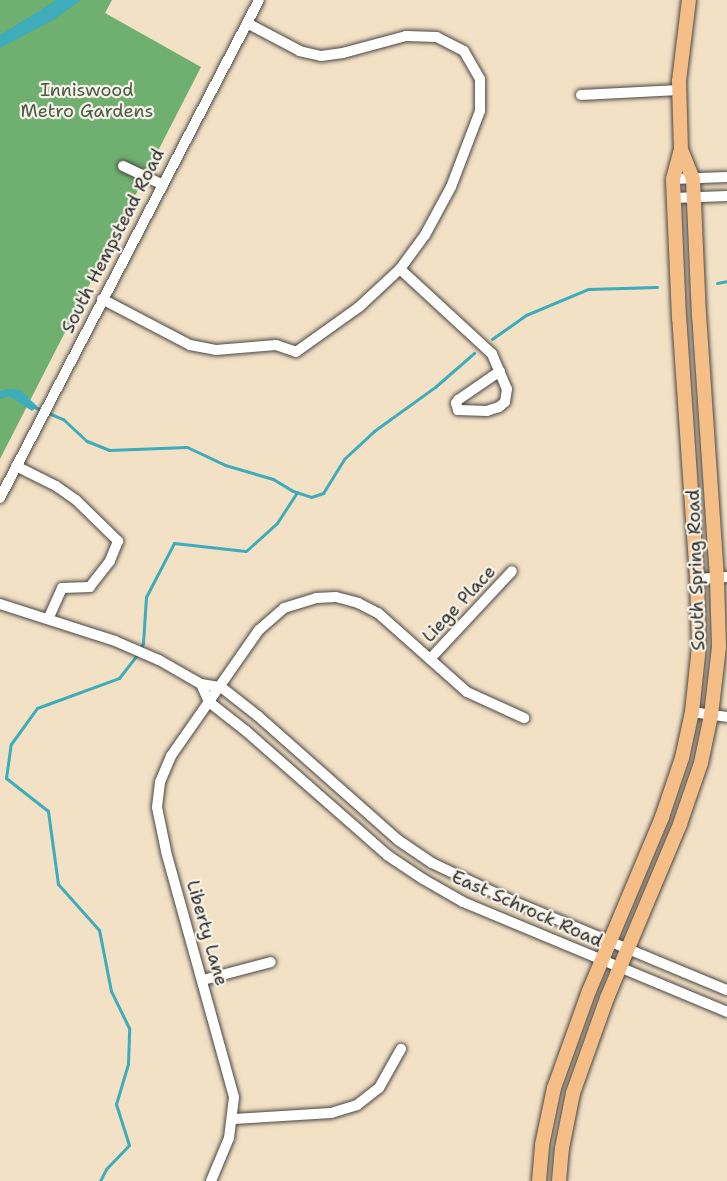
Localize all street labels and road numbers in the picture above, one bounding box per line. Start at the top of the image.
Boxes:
street label: South Hempstead Road [57,145,169,337]
street label: South Spring Road [682,489,710,651]
street label: Liege Place [418,561,500,647]
street label: East Schrock Road [448,866,606,952]
street label: Liberty Lane [182,878,232,988]

